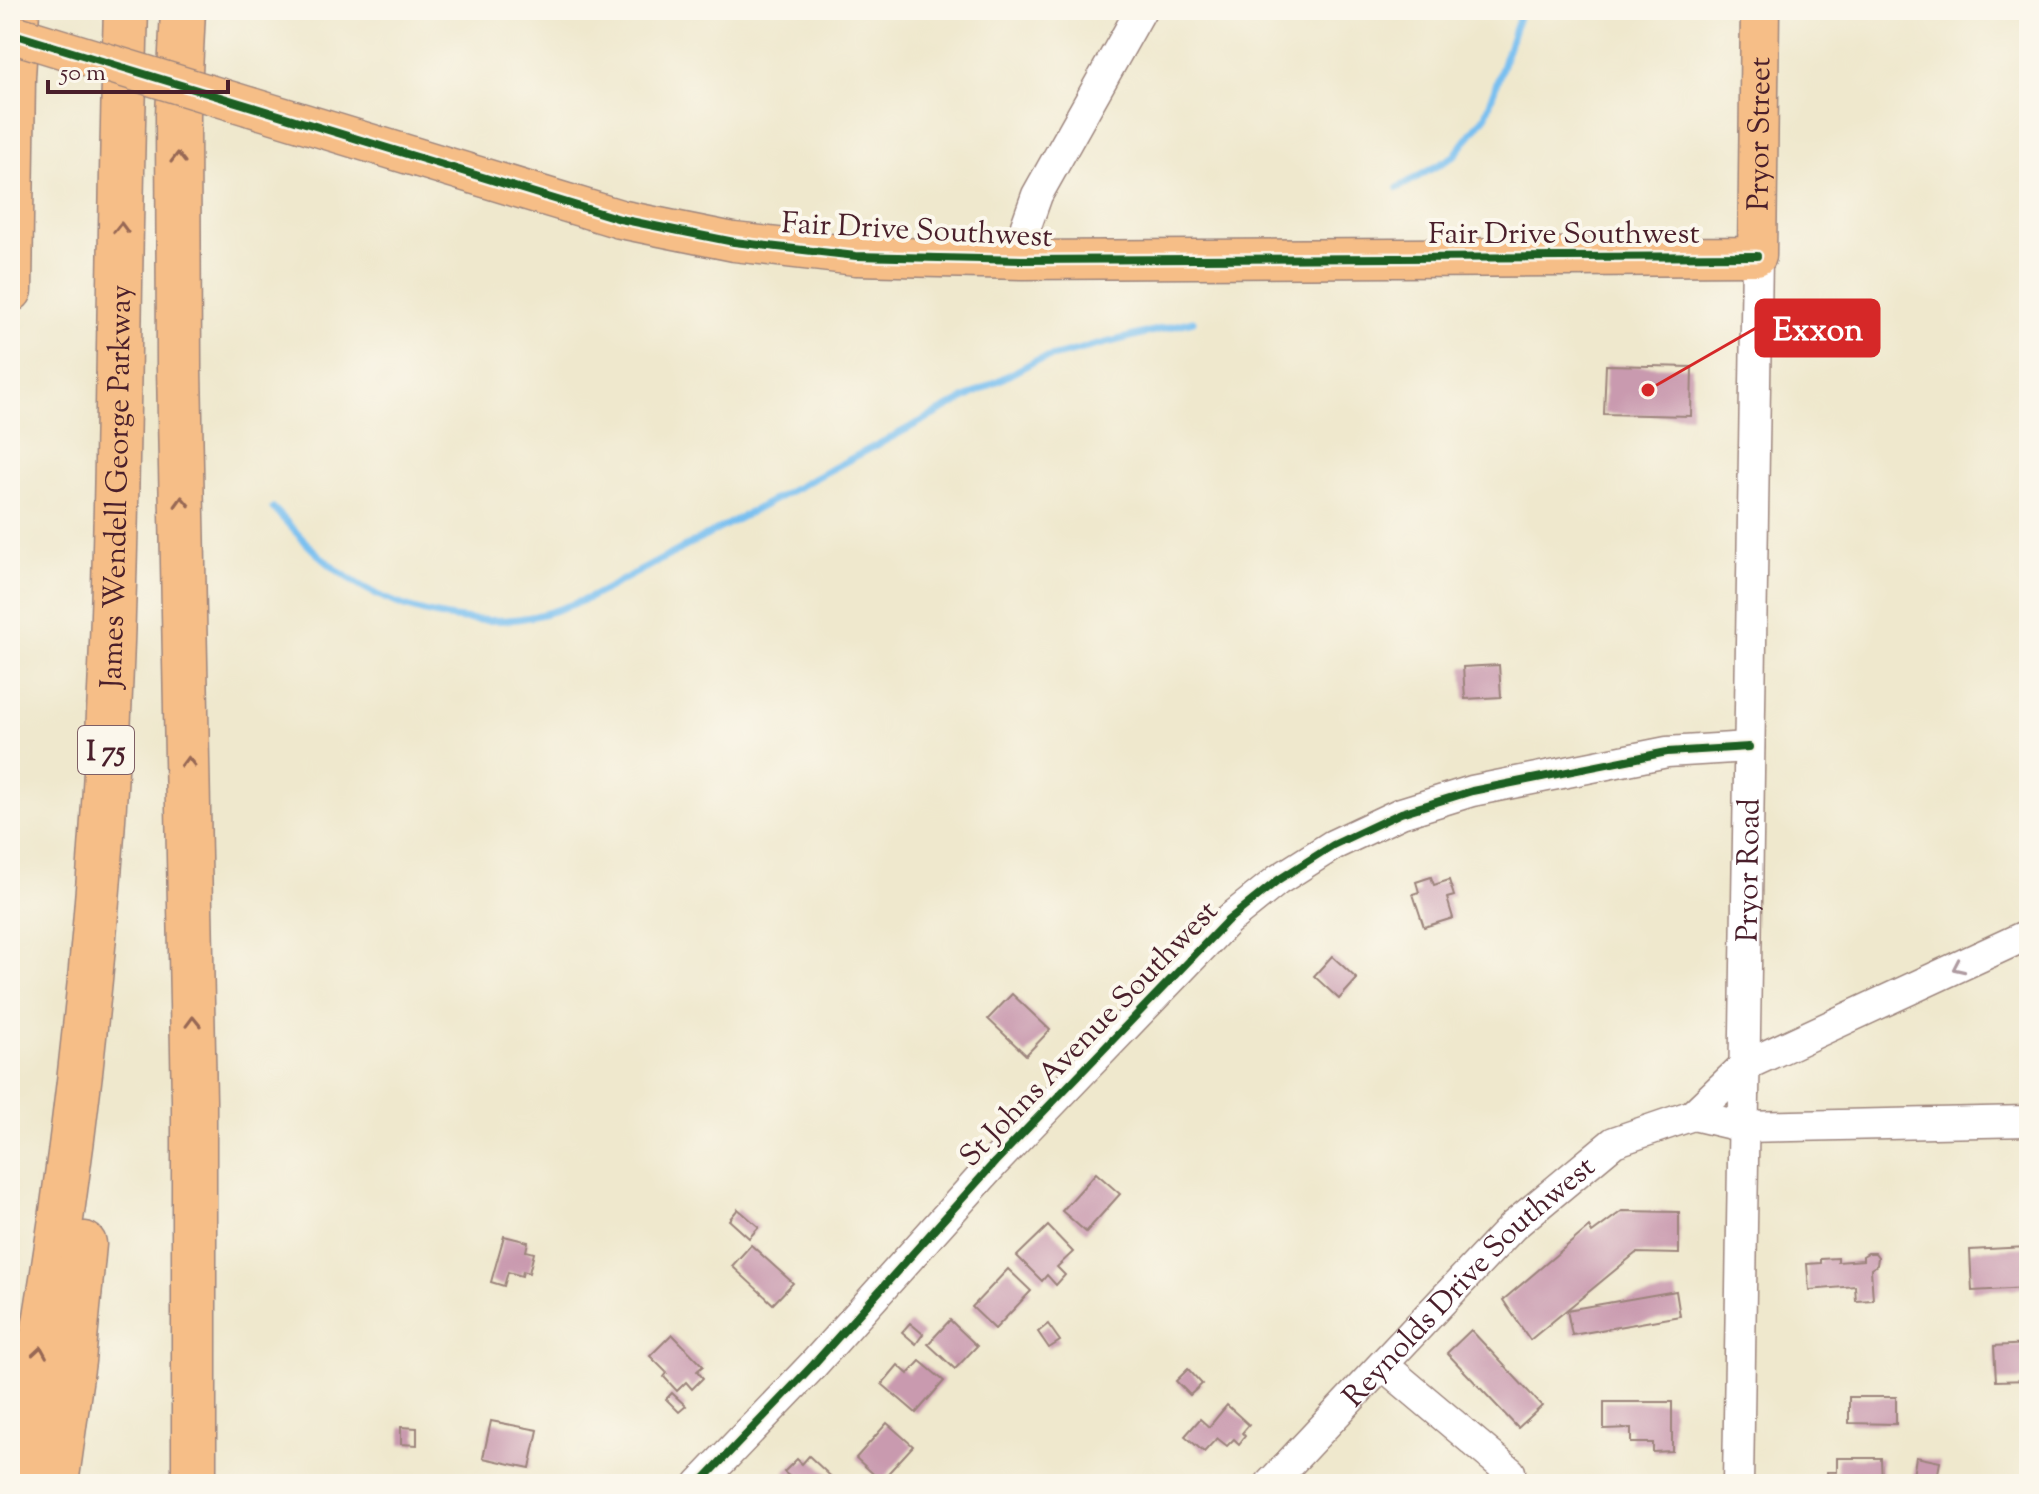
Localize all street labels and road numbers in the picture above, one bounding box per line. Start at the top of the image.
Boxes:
street label: Pryor Street [1739,57,1783,211]
street label: Fair Drive Southwest [780,203,1053,260]
street label: Fair Drive Southwest [1428,214,1700,257]
street label: James Wendell George Parkway [91,284,144,691]
road number: I 75 [78,726,134,774]
street label: Pryor Road [1727,798,1773,942]
street label: St Johns Avenue Southwest [951,892,1229,1178]
street label: Reynolds Drive Southwest [1334,1147,1605,1418]

